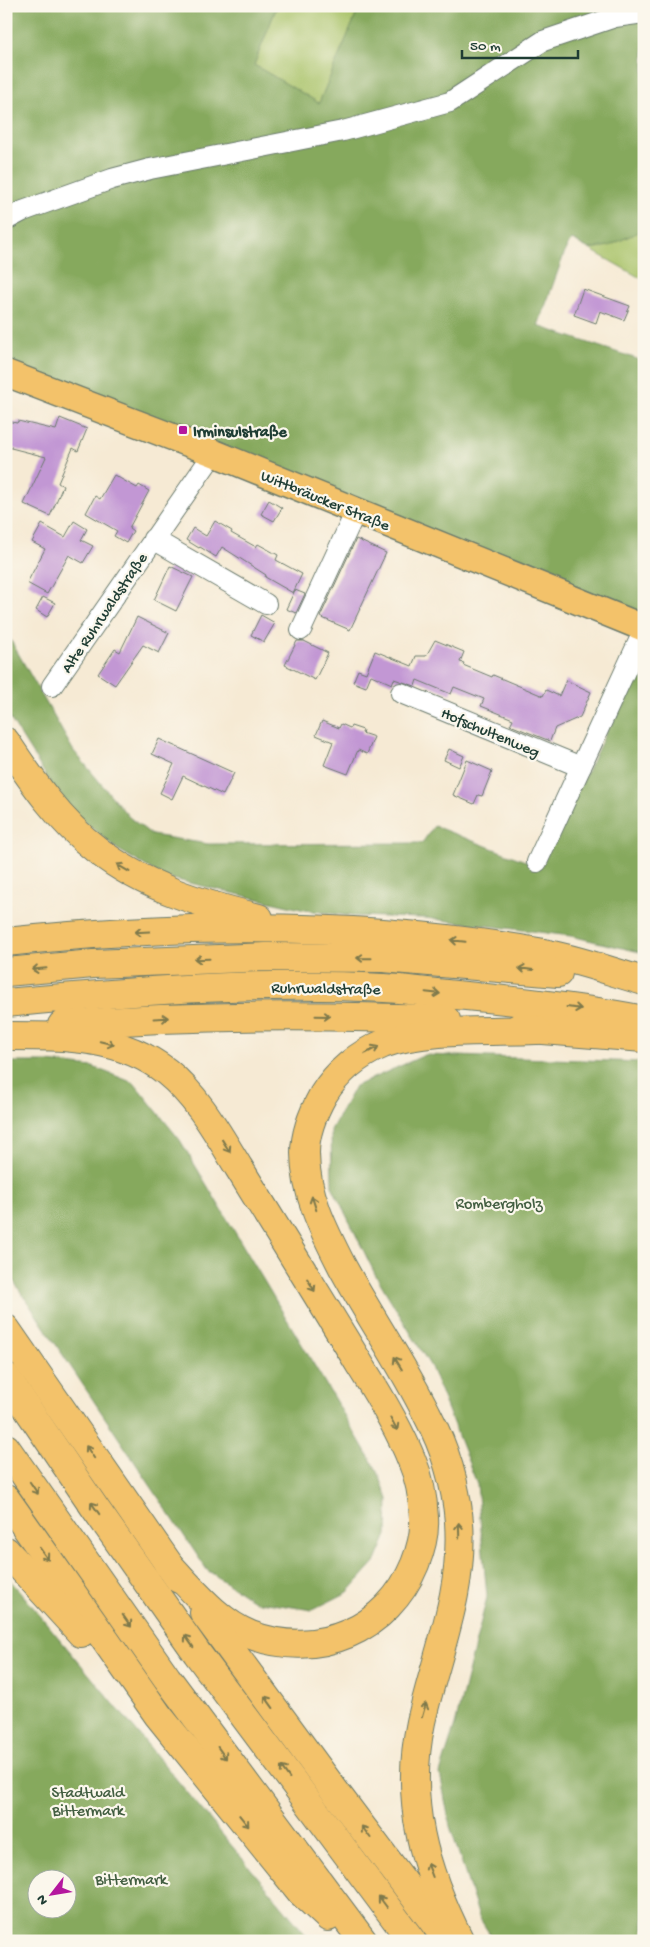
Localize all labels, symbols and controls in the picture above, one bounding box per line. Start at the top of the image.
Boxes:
scale bar [462,28,579,60]
text: 50 m [470,38,501,56]
marker: Irminsulstraße [177,424,189,436]
place label: Irminsulstraße [193,424,288,443]
street label: Wittbräucker Straße [257,468,393,537]
street label: Alte Ruhrwaldstraße [59,550,154,678]
street label: Hofschultenweg [437,705,542,764]
one-way arrow [117,862,131,872]
one-way arrow [134,928,150,937]
one-way arrow [450,936,466,946]
one-way arrow [356,953,372,963]
one-way arrow [194,954,210,964]
one-way arrow [32,964,48,974]
one-way arrow [518,964,534,974]
street label: Ruhrwaldstraße [271,980,381,1001]
one-way arrow [425,988,441,997]
one-way arrow [565,1003,581,1013]
one-way arrow [315,1011,331,1021]
one-way arrow [153,1014,169,1023]
one-way arrow [98,1039,114,1049]
one-way arrow [365,1045,380,1055]
one-way arrow [221,1139,231,1153]
one-way arrow [309,1195,318,1211]
park label: Rombergholz [456,1196,543,1215]
one-way arrow [306,1277,316,1291]
one-way arrow [393,1356,403,1370]
one-way arrow [389,1417,399,1432]
one-way arrow [85,1445,96,1459]
one-way arrow [29,1481,39,1495]
one-way arrow [90,1502,100,1516]
one-way arrow [455,1522,464,1538]
one-way arrow [39,1546,49,1560]
one-way arrow [122,1614,132,1628]
one-way arrow [184,1635,194,1649]
one-way arrow [264,1695,274,1709]
one-way arrow [420,1703,430,1719]
one-way arrow [217,1746,227,1760]
one-way arrow [280,1765,290,1779]
park label: Stadtwald Bittermark [51,1785,126,1822]
one-way arrow [238,1814,249,1827]
one-way arrow [360,1826,371,1839]
one-way arrow [425,1863,434,1878]
north arrow [28,1870,78,1920]
park label: Bittermark [94,1872,169,1891]
text: N [33,1891,53,1908]
one-way arrow [378,1895,388,1909]

